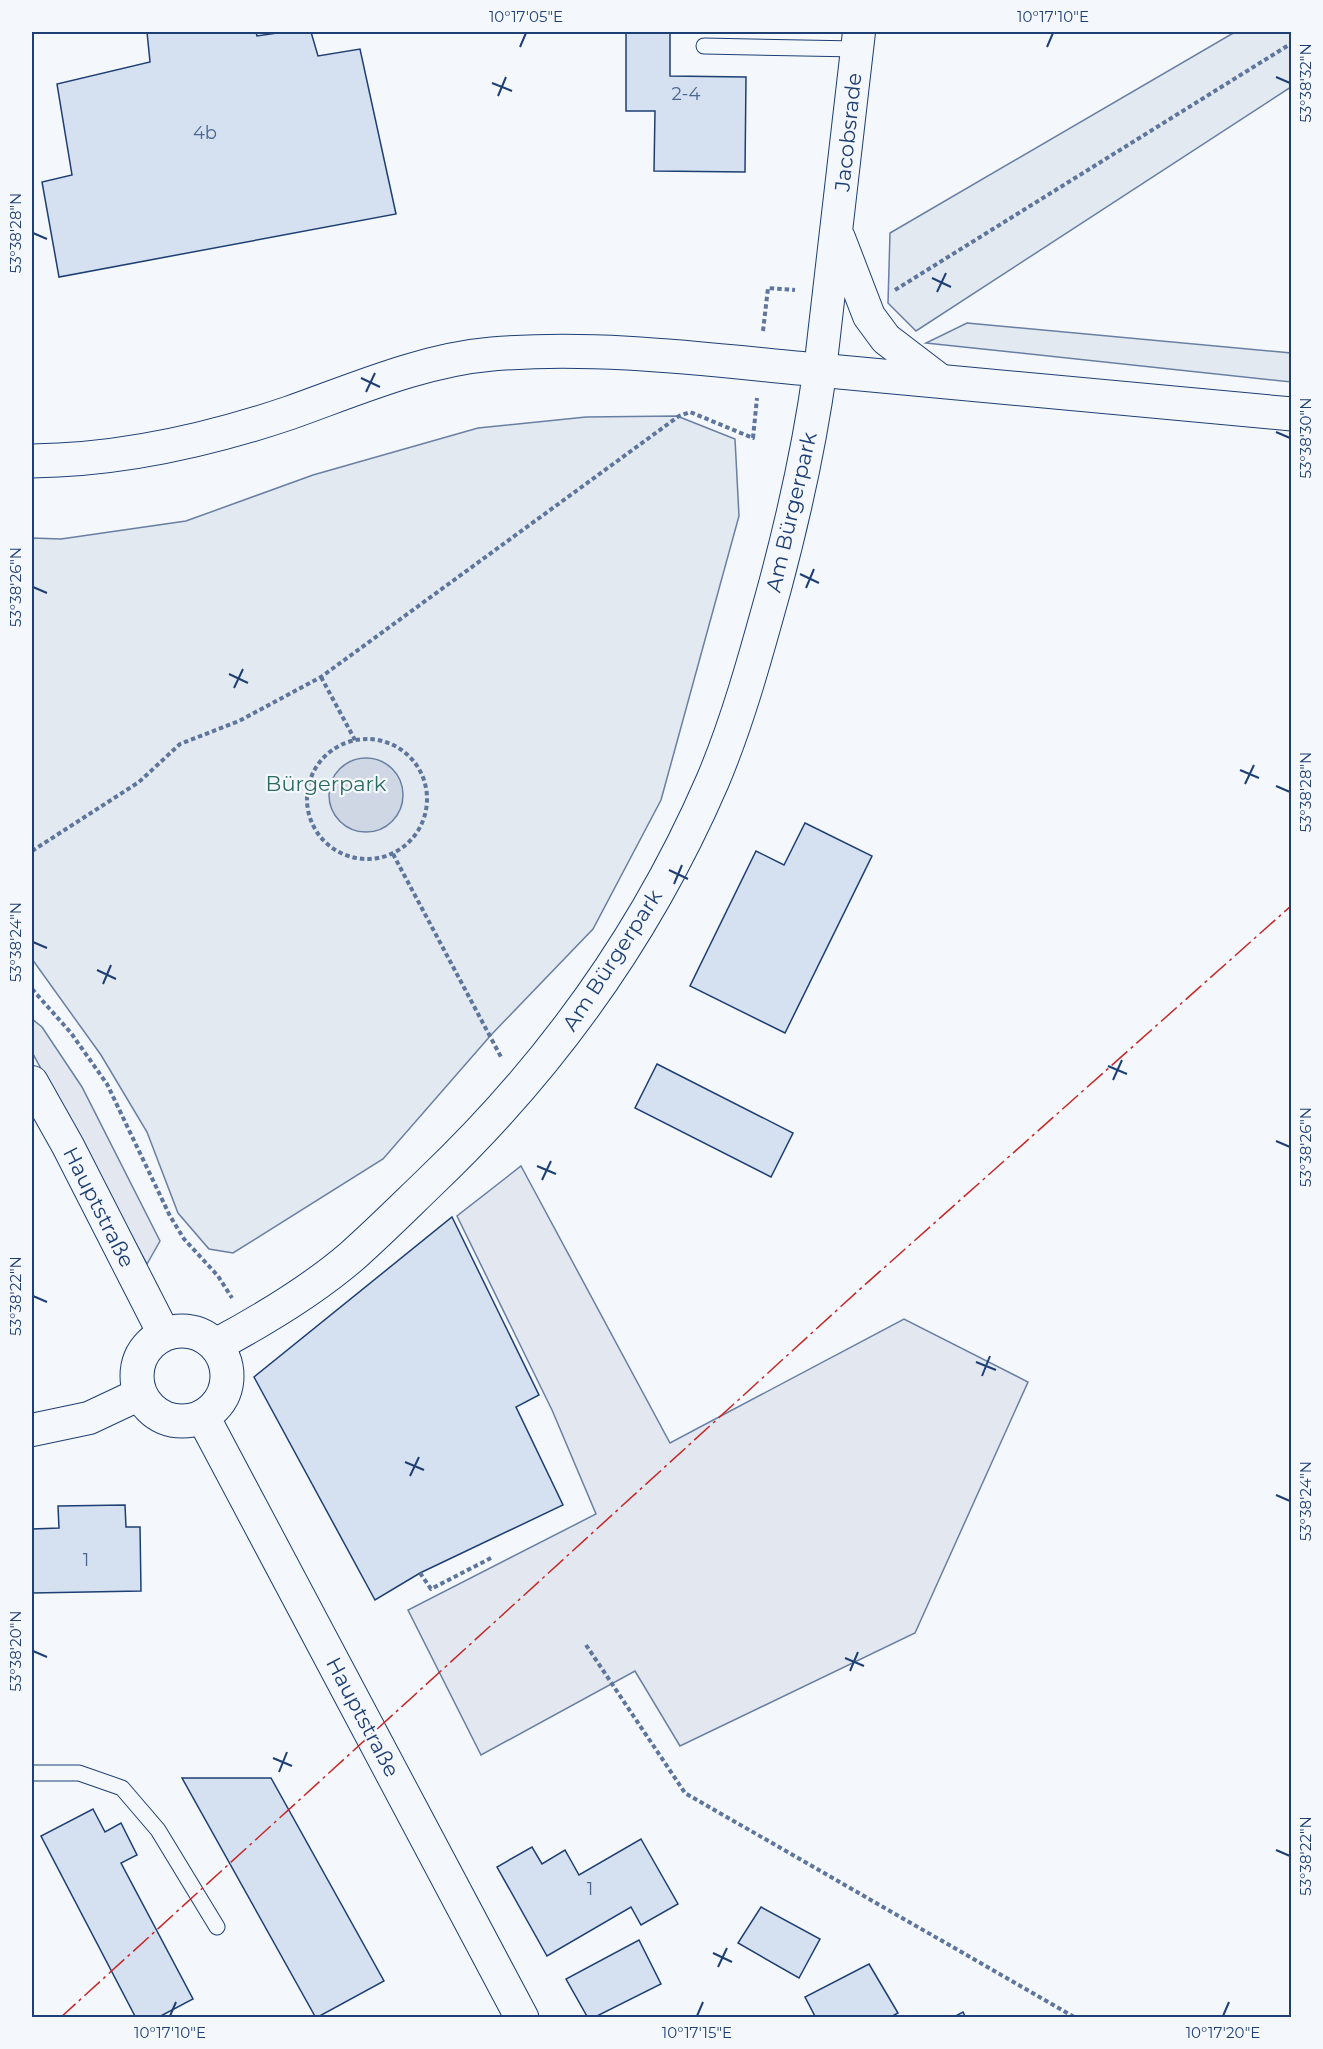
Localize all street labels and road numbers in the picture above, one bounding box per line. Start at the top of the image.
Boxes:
street label: Jacobsrade [829,71,867,194]
street label: Am Bürgerpark [760,429,822,595]
street label: Am Bürgerpark [557,884,667,1035]
street label: Hauptstraße [58,1143,140,1271]
street label: Hauptstraße [321,1653,405,1781]

